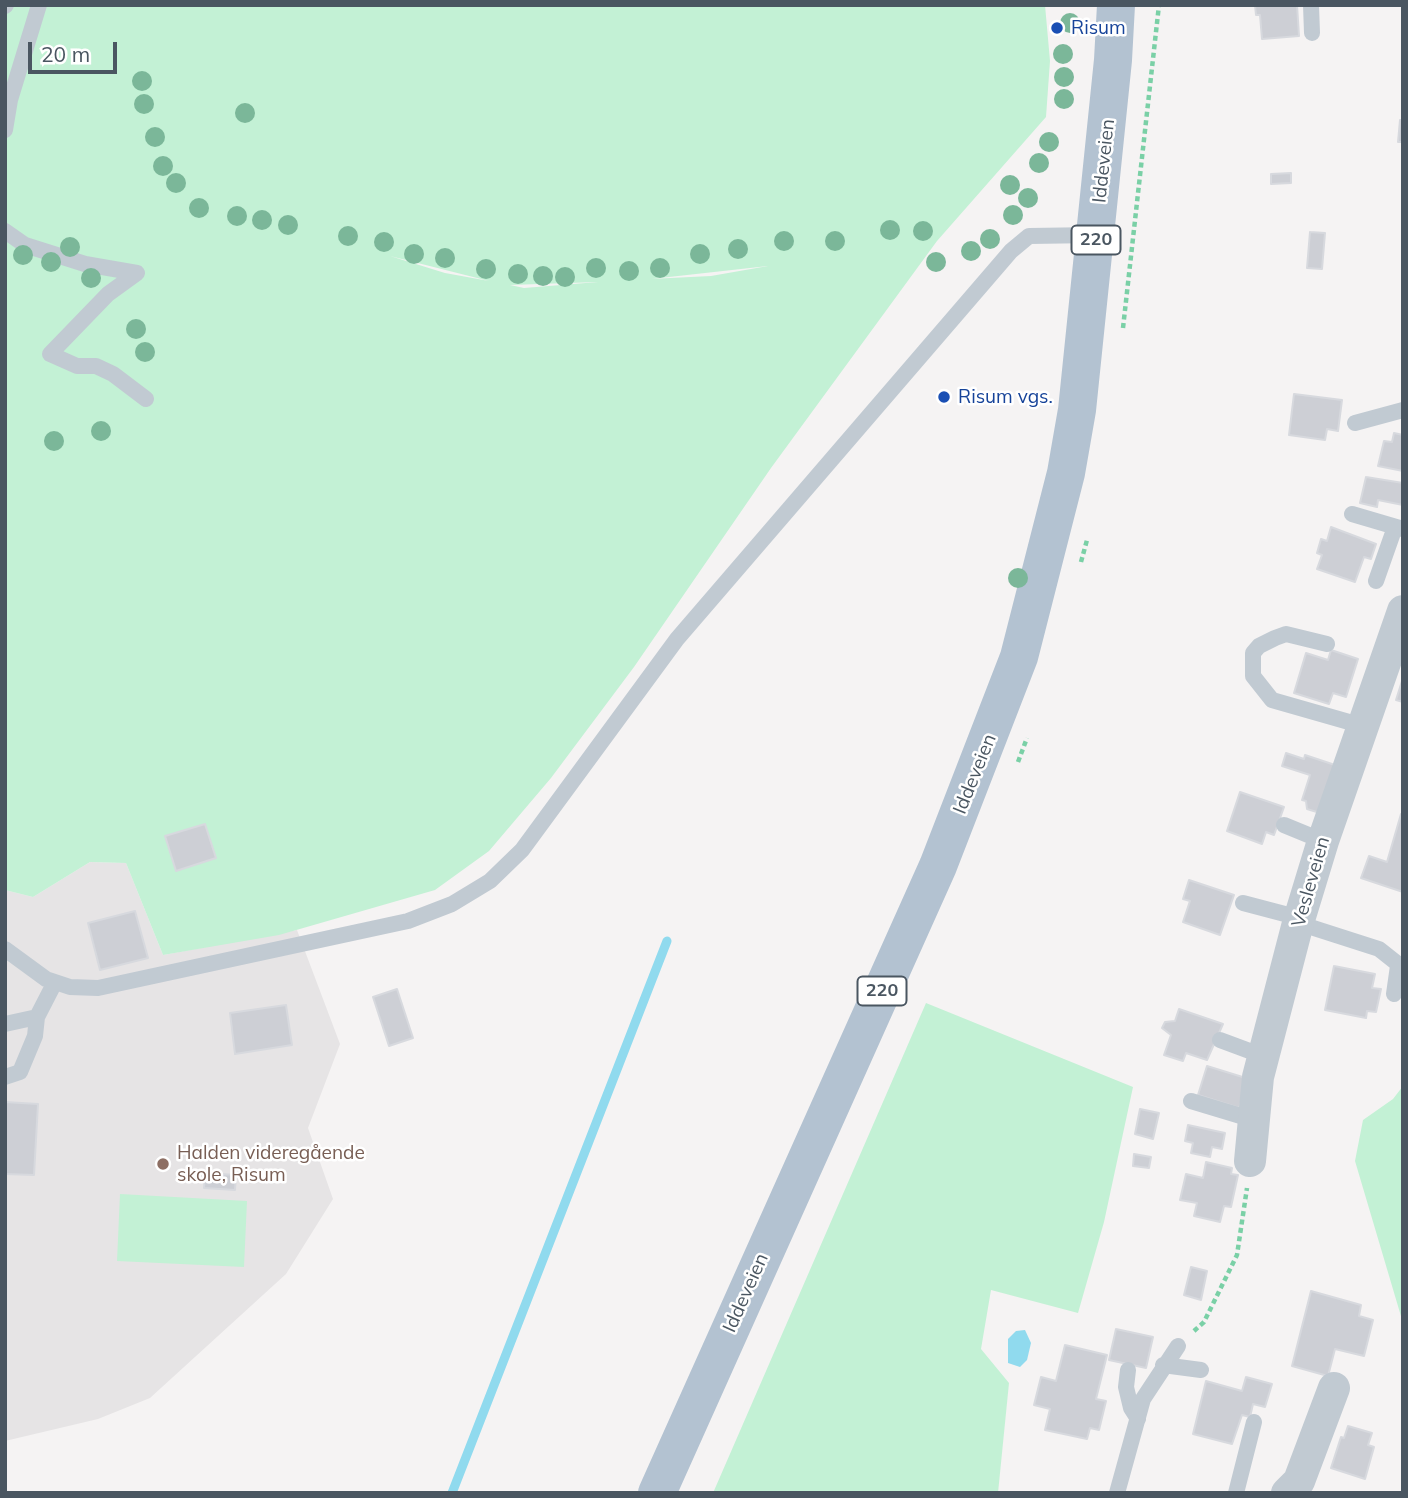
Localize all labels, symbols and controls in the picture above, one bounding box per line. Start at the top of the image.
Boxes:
place label: Risum [1071,17,1126,39]
marker: Risum [1049,20,1065,36]
scale bar [32,28,121,72]
text: 20 m [41,41,90,67]
street label: Iddeveien [1088,118,1120,204]
road number: 220 [1072,226,1120,254]
place label: Risum vgs. [958,386,1053,408]
marker: Risum vgs. [936,389,952,405]
street label: Iddeveien [949,731,1001,817]
street label: Vesleveien [1287,834,1335,930]
road number: 220 [858,976,906,1006]
place label: Halden videregående skole, Risum [177,1142,365,1186]
marker: Halden videregående skole, Risum [155,1156,171,1172]
street label: Iddeveien [718,1250,774,1336]

